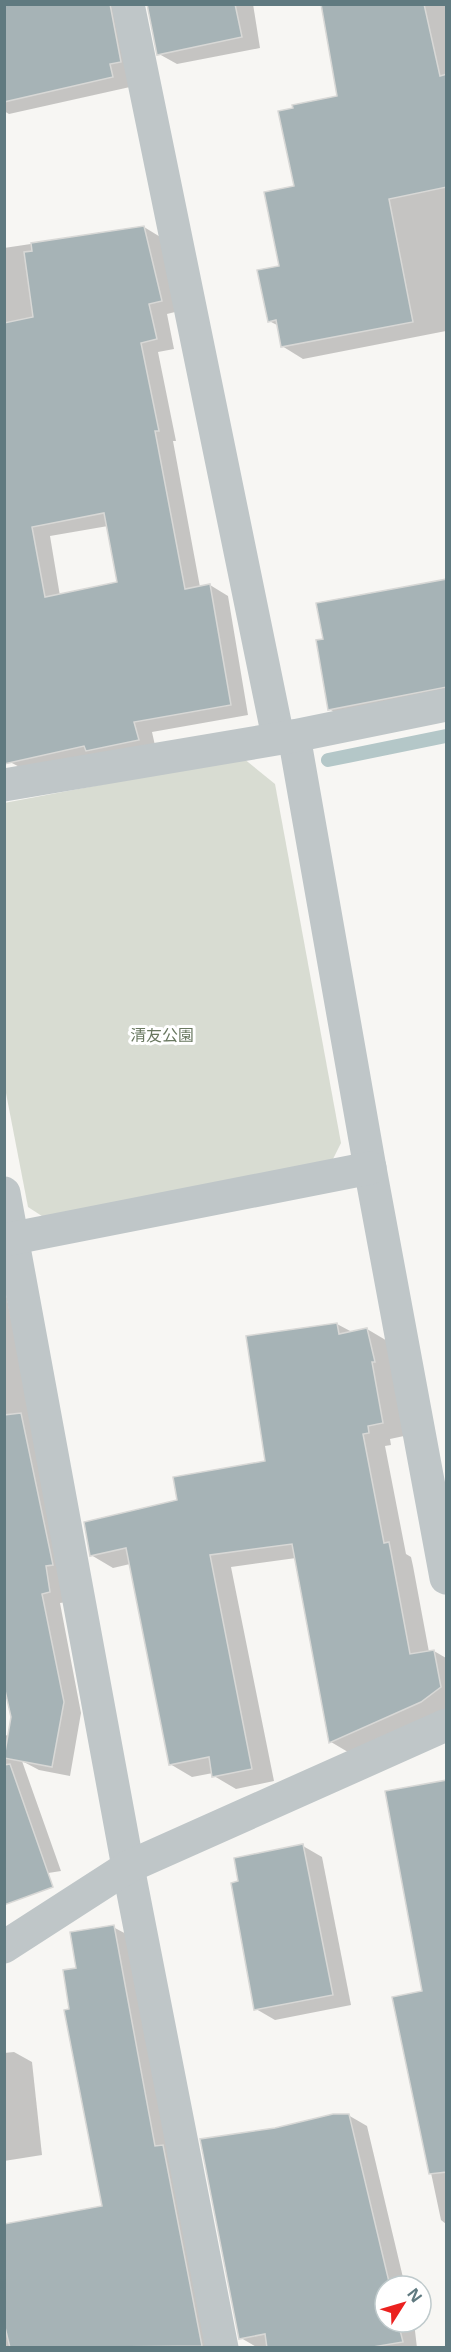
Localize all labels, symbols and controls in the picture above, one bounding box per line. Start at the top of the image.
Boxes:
park label: 清友公園 [130,1024,194,1046]
north arrow [373,2274,433,2334]
text: N [402,2283,428,2307]

